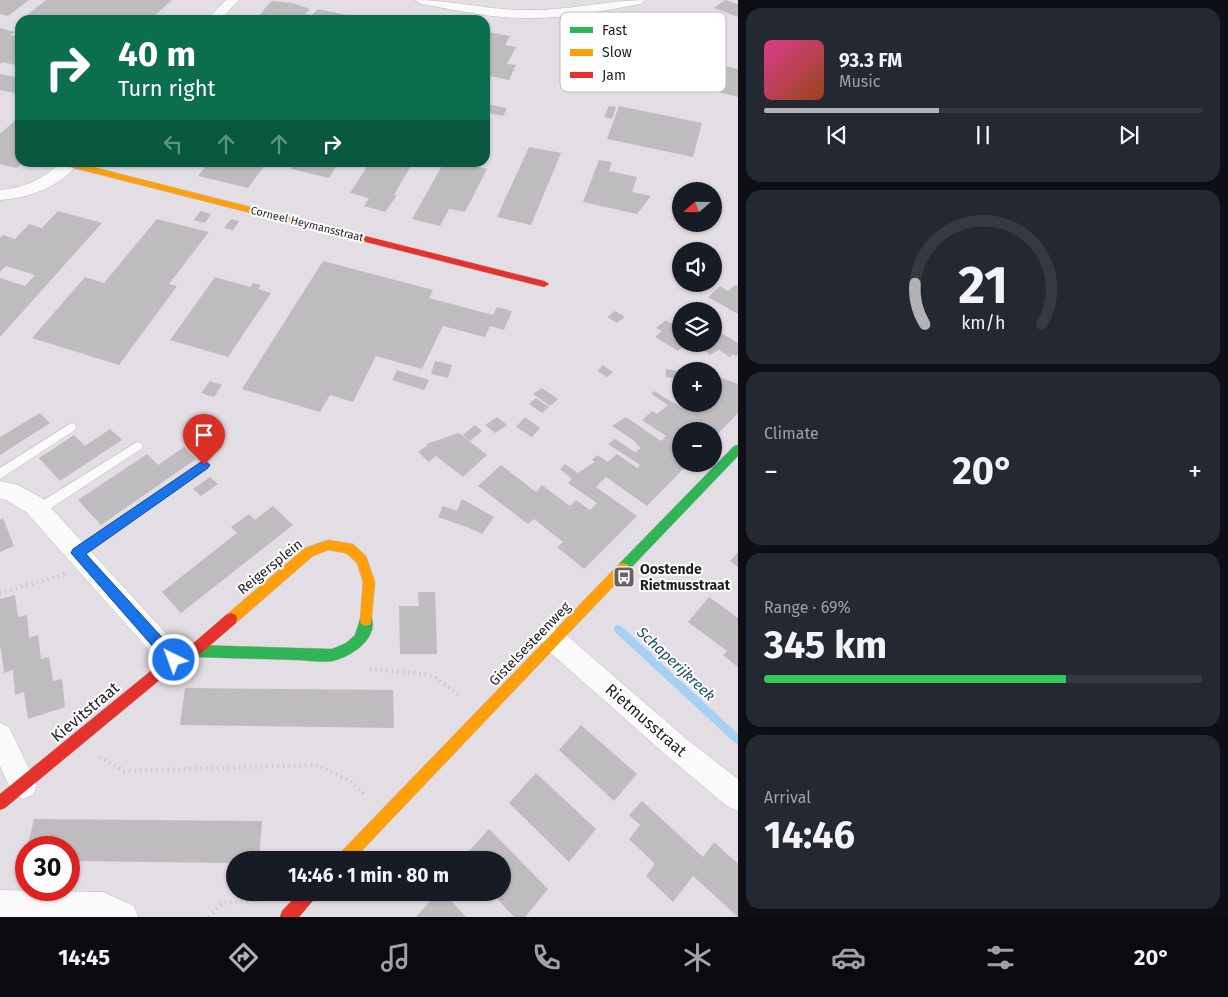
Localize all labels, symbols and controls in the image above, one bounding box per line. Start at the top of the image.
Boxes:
legend [560,12,726,92]
text: Fast [602,22,628,39]
text: 40 m [118,33,196,75]
icon: right [35,35,100,100]
text: Slow [602,44,632,61]
text: 93.3 FM [839,49,902,72]
text: Jam [602,67,626,84]
text: Music [839,72,880,91]
text: Turn right [118,75,215,102]
icon: previous [823,121,851,149]
icon: pause [969,121,997,149]
icon: next [1115,121,1143,149]
icon: left [159,130,187,158]
icon: ahead [212,130,240,158]
icon: ahead [265,130,293,158]
icon: right [318,130,346,158]
north arrow [672,182,722,232]
map controls [672,182,722,472]
street label: Corneel Heymansstraat [249,204,365,244]
button: sound [672,242,722,292]
text: 21 [958,254,1008,317]
button: layers [672,302,722,352]
text: km/h [961,312,1005,334]
button: + [672,362,722,412]
pin [183,414,225,465]
icon: arrive [190,421,218,449]
button: − [672,422,722,472]
text: Climate [764,424,819,443]
text: 20° [952,448,1014,494]
text: − [764,455,778,488]
text: + [1188,455,1202,488]
street label: Reigersplein [234,536,306,598]
place label: Oostende Rietmusstraat [640,561,731,594]
bus stop icon: Oostende Rietmusstraat [612,565,636,589]
street label: Gistelsesteenweg [486,598,575,689]
text: Range · 69% [764,598,851,617]
text: 345 km [764,622,887,668]
water label: Schaperijkreek [633,623,719,705]
position arrow [147,633,199,685]
street label: Kievitstraat [47,678,123,746]
street label: Rietmusstraat [602,680,691,760]
text: Arrival [764,788,811,807]
text: 14:46 [764,812,855,858]
speed limit sign: 30 [15,836,80,901]
text: 14:46 · 1 min · 80 m [288,864,449,887]
icon: directions [226,940,261,975]
icon: music [378,940,413,975]
icon: phone [529,940,564,975]
icon: climate [680,940,715,975]
icon: car [831,940,866,975]
icon: filters [983,940,1018,975]
text: 14:45 [58,944,110,971]
text: 20° [1134,944,1170,971]

